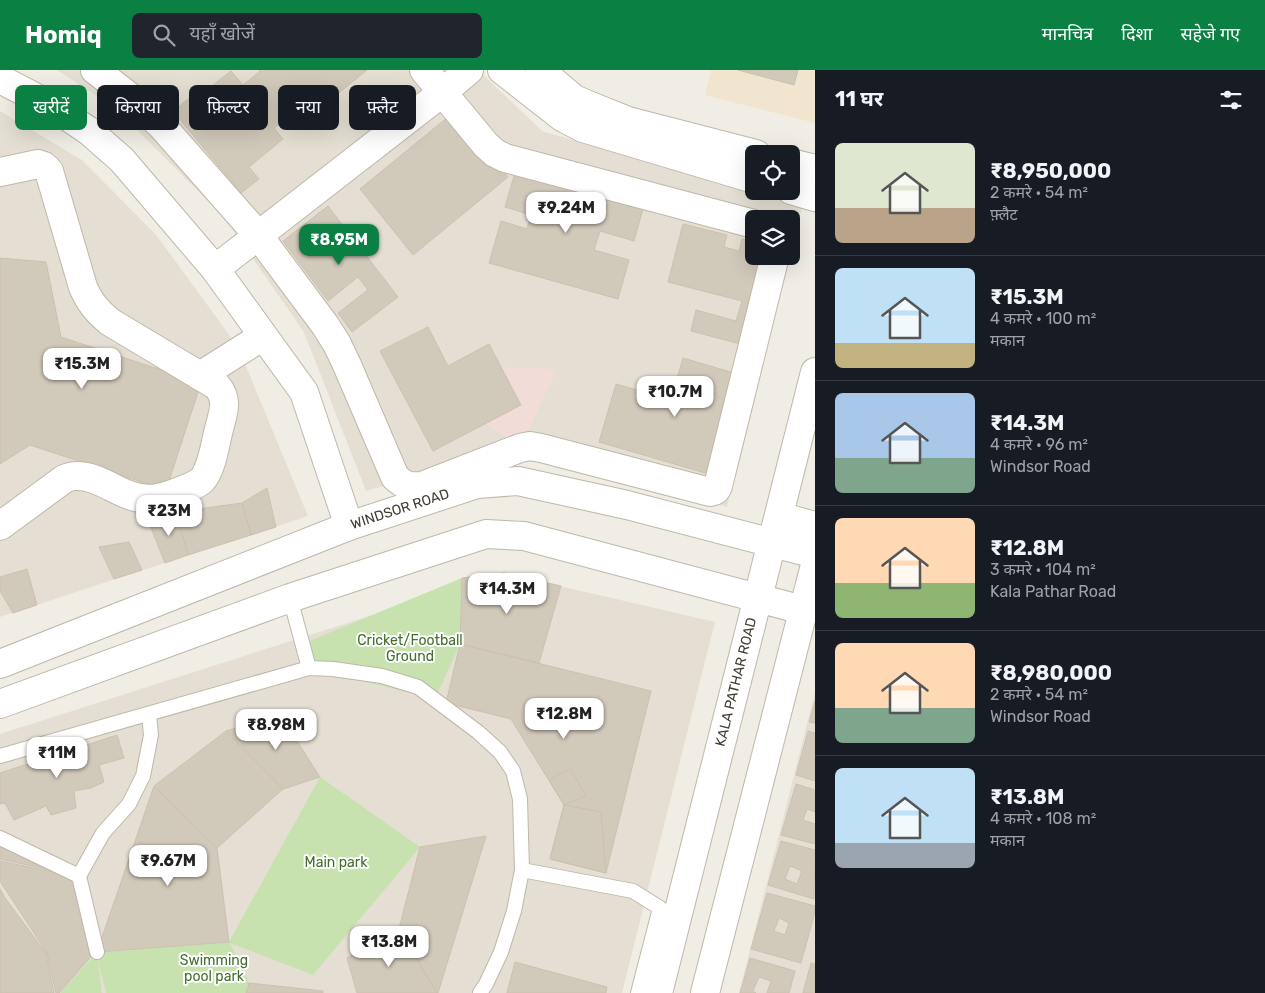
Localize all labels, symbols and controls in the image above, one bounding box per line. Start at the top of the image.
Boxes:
search box [132,13,482,58]
text: Homiq [25,21,102,49]
icon: search [150,21,178,49]
text: यहाँ खोजें [190,22,255,45]
text: मानचित्र [1042,23,1093,45]
text: दिशा [1121,23,1152,45]
text: सहेजे गए [1180,23,1240,45]
chip: खरीदें [15,85,87,130]
chip: किराया [97,85,179,130]
chip: फ़िल्टर [189,85,268,130]
chip: नया [278,85,339,130]
chip: फ़्लैट [349,85,416,130]
text: 11 घर [835,86,883,111]
icon: filters [1217,86,1245,114]
map controls [745,145,800,265]
button: locate [745,145,800,200]
text: ₹8,950,000 [990,158,1111,183]
icon: home [875,163,935,223]
text: 2 कमरे · 54 m² [990,183,1088,202]
pin: ₹9.24M [525,191,607,234]
text: ₹9.24M [537,198,595,217]
text: फ़्लैट [990,205,1018,224]
button: layers [745,210,800,265]
pin: ₹8.95M [298,224,380,266]
text: ₹8.95M [310,230,368,249]
text: ₹15.3M [990,284,1064,309]
icon: home [875,288,935,348]
text: 4 कमरे · 100 m² [990,309,1096,328]
text: मकान [990,331,1025,350]
pin: ₹15.3M [41,348,123,390]
text: ₹15.3M [54,354,110,373]
pin: ₹10.7M [634,376,716,418]
text: ₹10.7M [648,382,702,401]
text: ₹14.3M [990,410,1064,435]
icon: home [875,413,935,473]
text: 4 कमरे · 96 m² [990,435,1088,454]
text: Windsor Road [990,457,1091,476]
street label: WINDSOR ROAD [349,485,451,533]
pin: ₹23M [139,494,199,537]
text: ₹23M [147,501,191,520]
text: ₹12.8M [990,535,1064,560]
icon: home [875,538,935,598]
text: 3 कमरे · 104 m² [990,560,1096,579]
pin: ₹14.3M [466,572,548,615]
text: ₹14.3M [479,579,535,598]
text: Kala Pathar Road [990,582,1116,601]
street label: KALA PATHAR ROAD [712,616,760,748]
park label: Cricket/Football Ground [357,632,463,665]
text: ₹8,980,000 [990,660,1112,685]
icon: home [875,663,935,723]
text: 2 कमरे · 54 m² [990,685,1088,704]
pin: ₹12.8M [523,698,605,740]
text: ₹12.8M [536,704,592,723]
text: Windsor Road [990,707,1091,726]
pin: ₹8.98M [235,708,317,751]
text: ₹8.98M [247,715,305,734]
pin: ₹11M [27,736,87,779]
text: ₹11M [38,743,76,762]
text: ₹13.8M [990,784,1064,809]
icon: home [875,788,935,848]
text: 4 कमरे · 108 m² [990,809,1096,828]
text: मकान [990,831,1025,850]
pin: ₹9.67M [127,844,209,887]
text: ₹9.67M [140,851,196,870]
park label: Main park [305,854,368,871]
pin: ₹13.8M [348,926,430,968]
text: ₹13.8M [361,932,417,951]
park label: Swimming pool park [180,952,248,985]

